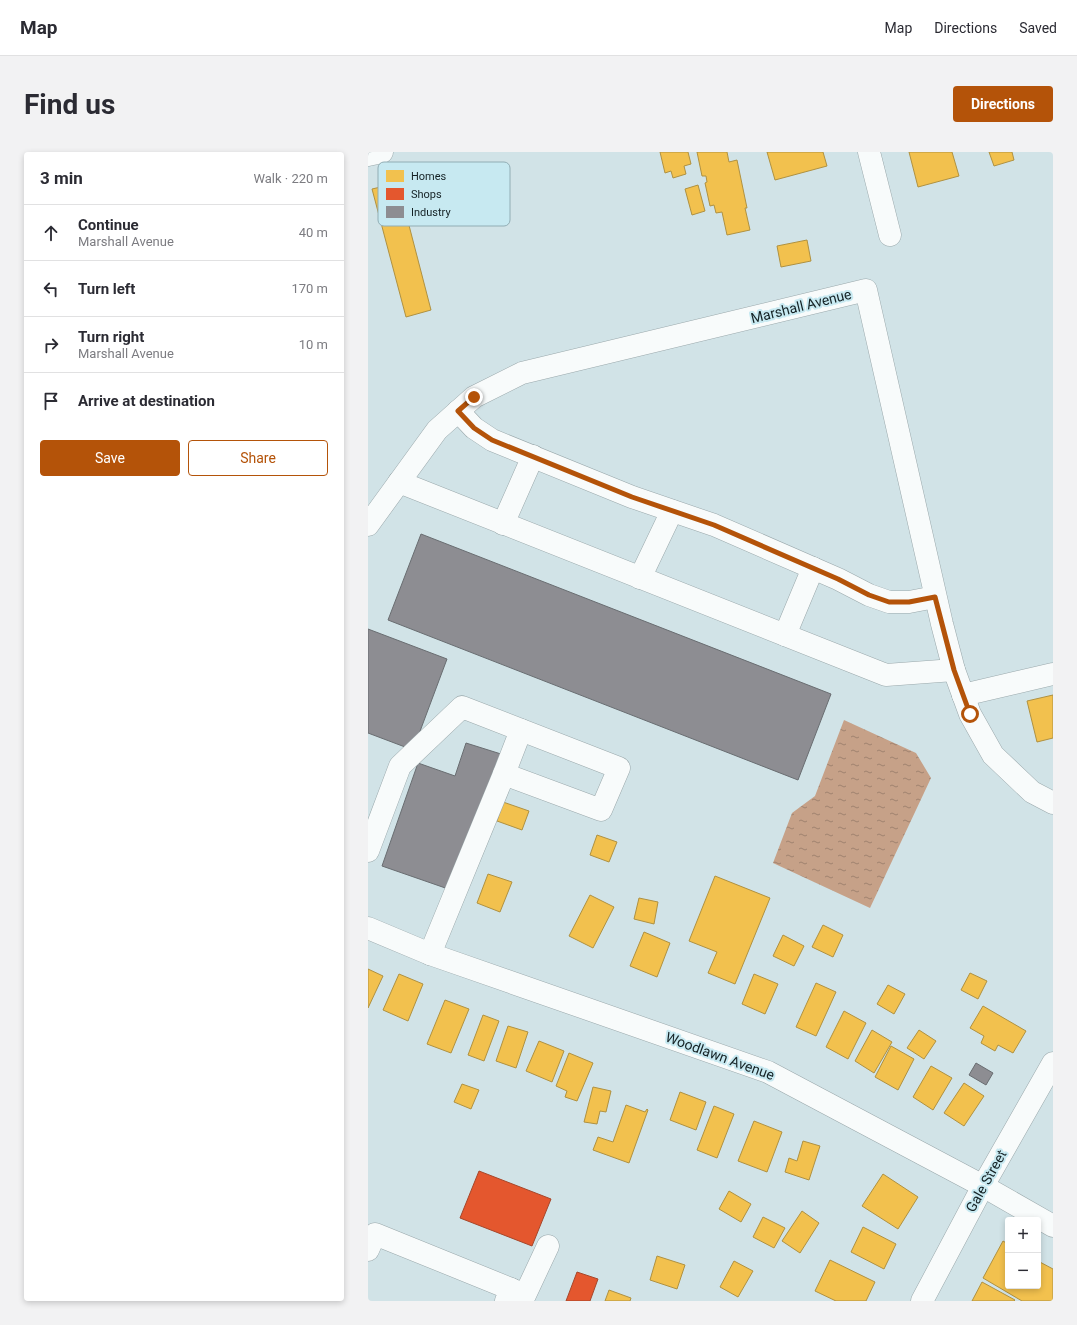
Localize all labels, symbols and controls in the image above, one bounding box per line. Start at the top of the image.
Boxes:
text: Map [20,16,58,39]
text: Map [885,20,912,36]
text: Directions [934,20,997,36]
text: Saved [1019,20,1057,36]
button: Directions [953,86,1053,122]
text: Find us [24,88,115,121]
legend [378,162,510,226]
text: 3 min [40,168,83,188]
text: Homes [411,170,447,183]
text: Walk · 220 m [253,171,328,186]
text: Shops [411,188,442,201]
text: Industry [411,206,451,219]
text: Continue [78,216,139,234]
icon: ahead [40,222,62,244]
text: 40 m [299,225,328,240]
text: Marshall Avenue [78,234,174,249]
icon: left [40,278,62,300]
text: Turn left [78,280,135,298]
text: 170 m [291,281,328,296]
street label: Marshall Avenue [749,286,853,326]
text: Turn right [78,328,144,346]
icon: right [40,334,62,356]
text: 10 m [299,337,328,352]
text: Marshall Avenue [78,346,174,361]
route end [465,388,483,406]
icon: arrive [40,390,62,412]
text: Arrive at destination [78,392,215,410]
button: Save [40,440,180,476]
button: Share [188,440,328,476]
route start [961,705,979,723]
street label: Woodlawn Avenue [663,1029,777,1083]
street label: Gale Street [962,1147,1010,1215]
map controls [1005,1217,1041,1289]
button: + [1005,1217,1041,1253]
button: − [1005,1253,1041,1289]

